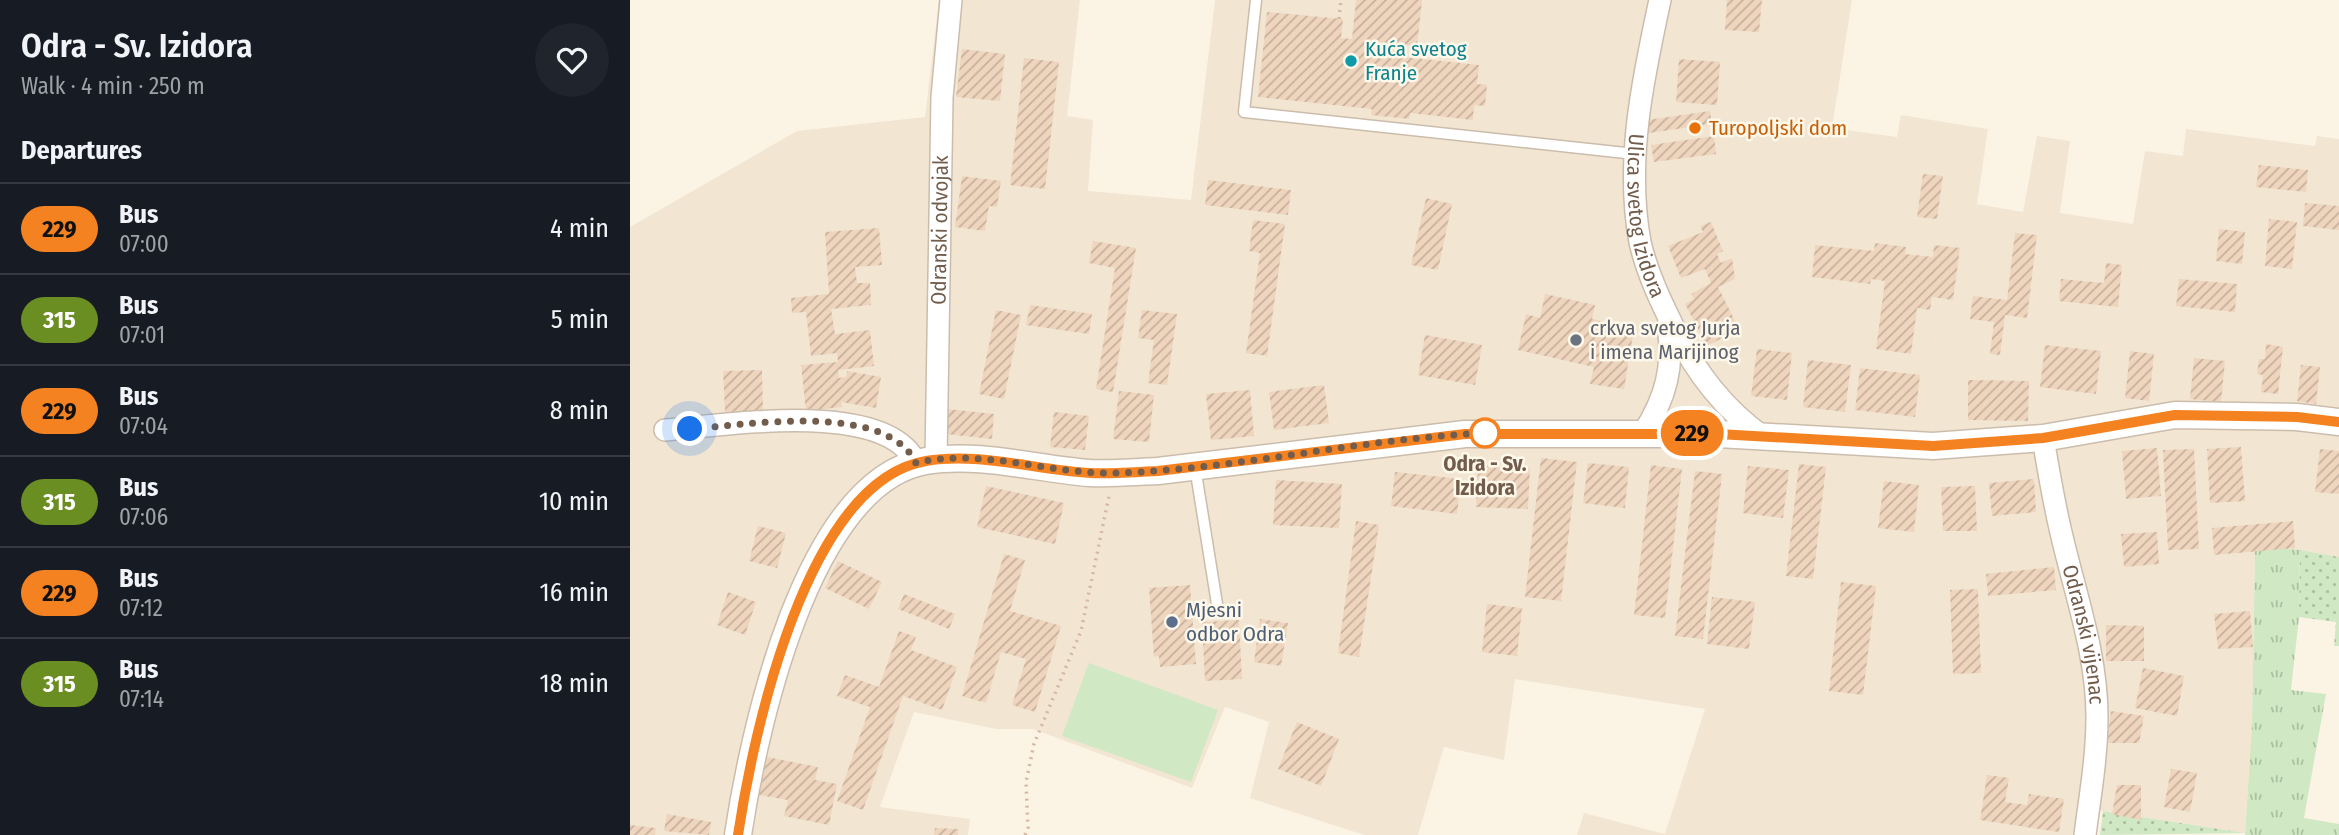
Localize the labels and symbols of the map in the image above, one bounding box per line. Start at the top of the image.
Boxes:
place label: Kuća svetog Franje [1365,36,1467,86]
marker: Kuća svetog Franje [1343,53,1359,69]
place label: Turopoljski dom [1709,115,1847,141]
marker: Turopoljski dom [1687,120,1703,136]
street label: Ulica svetog Izidora [1621,133,1671,302]
street label: Odranski odvojak [926,155,954,305]
place label: crkva svetog Jurja i imena Marijinog [1590,315,1741,365]
marker: crkva svetog Jurja i imena Marijinog [1568,332,1584,348]
line badge: 229 [1652,410,1732,456]
your location [672,411,707,446]
marker: Odra - Sv. Izidora [1470,418,1500,448]
place label: Odra - Sv. Izidora [1443,451,1527,501]
street label: Odranski vijenac [2057,562,2110,705]
place label: Mjesni odbor Odra [1186,597,1284,647]
marker: Mjesni odbor Odra [1164,614,1180,630]

